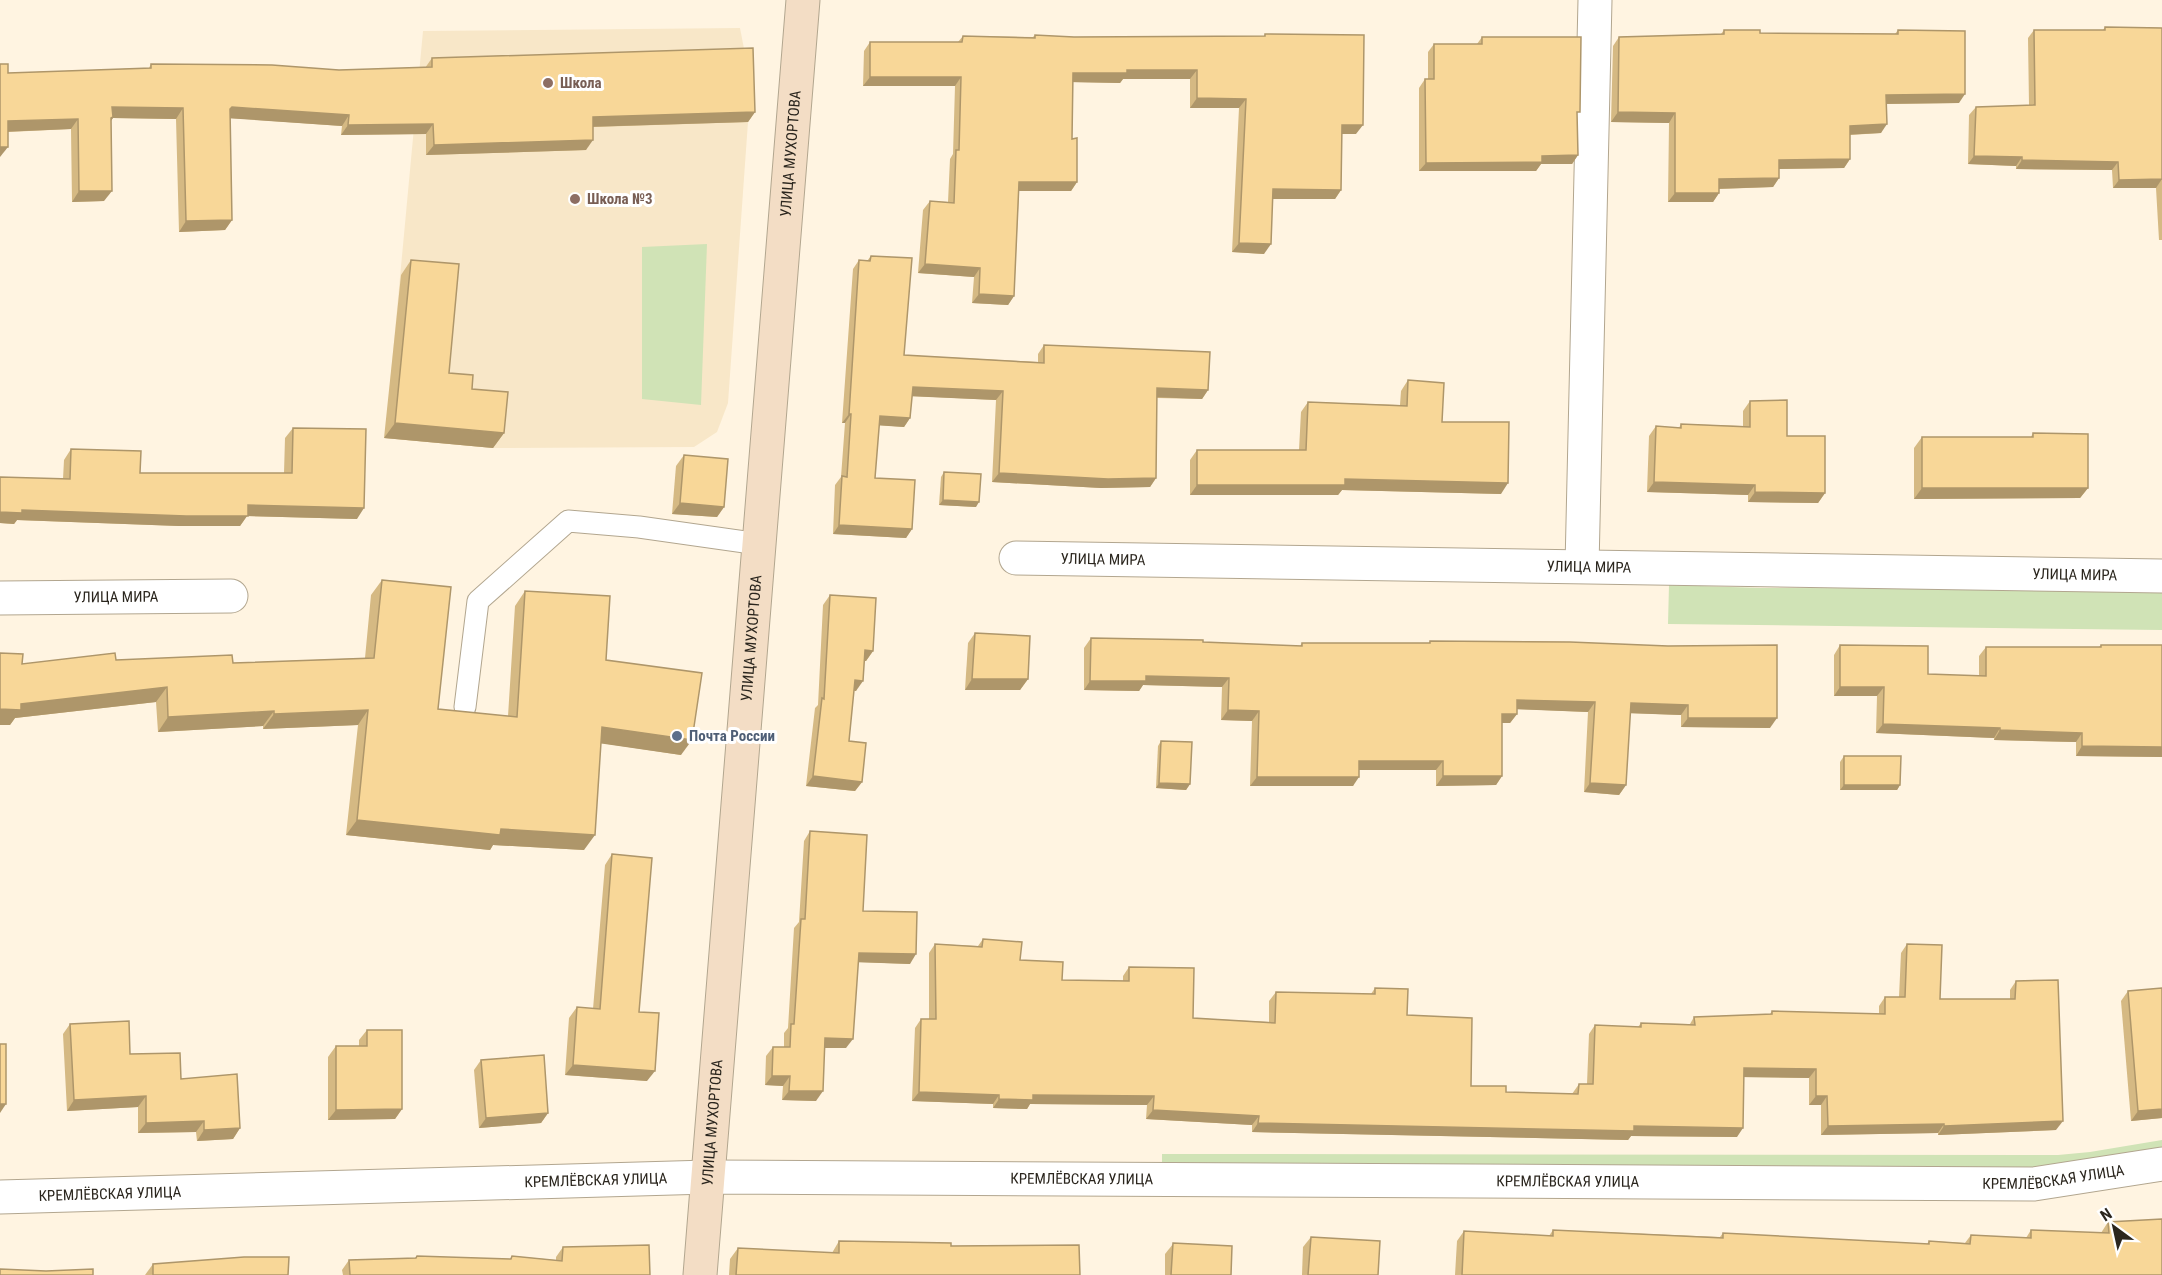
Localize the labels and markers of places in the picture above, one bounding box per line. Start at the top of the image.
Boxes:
place label: Школа [560,74,602,92]
marker: Школа [541,76,555,90]
place label: Школа №3 [587,190,653,208]
marker: Школа №3 [568,192,582,206]
place label: Почта России [689,727,775,745]
marker: Почта России [670,729,684,743]

